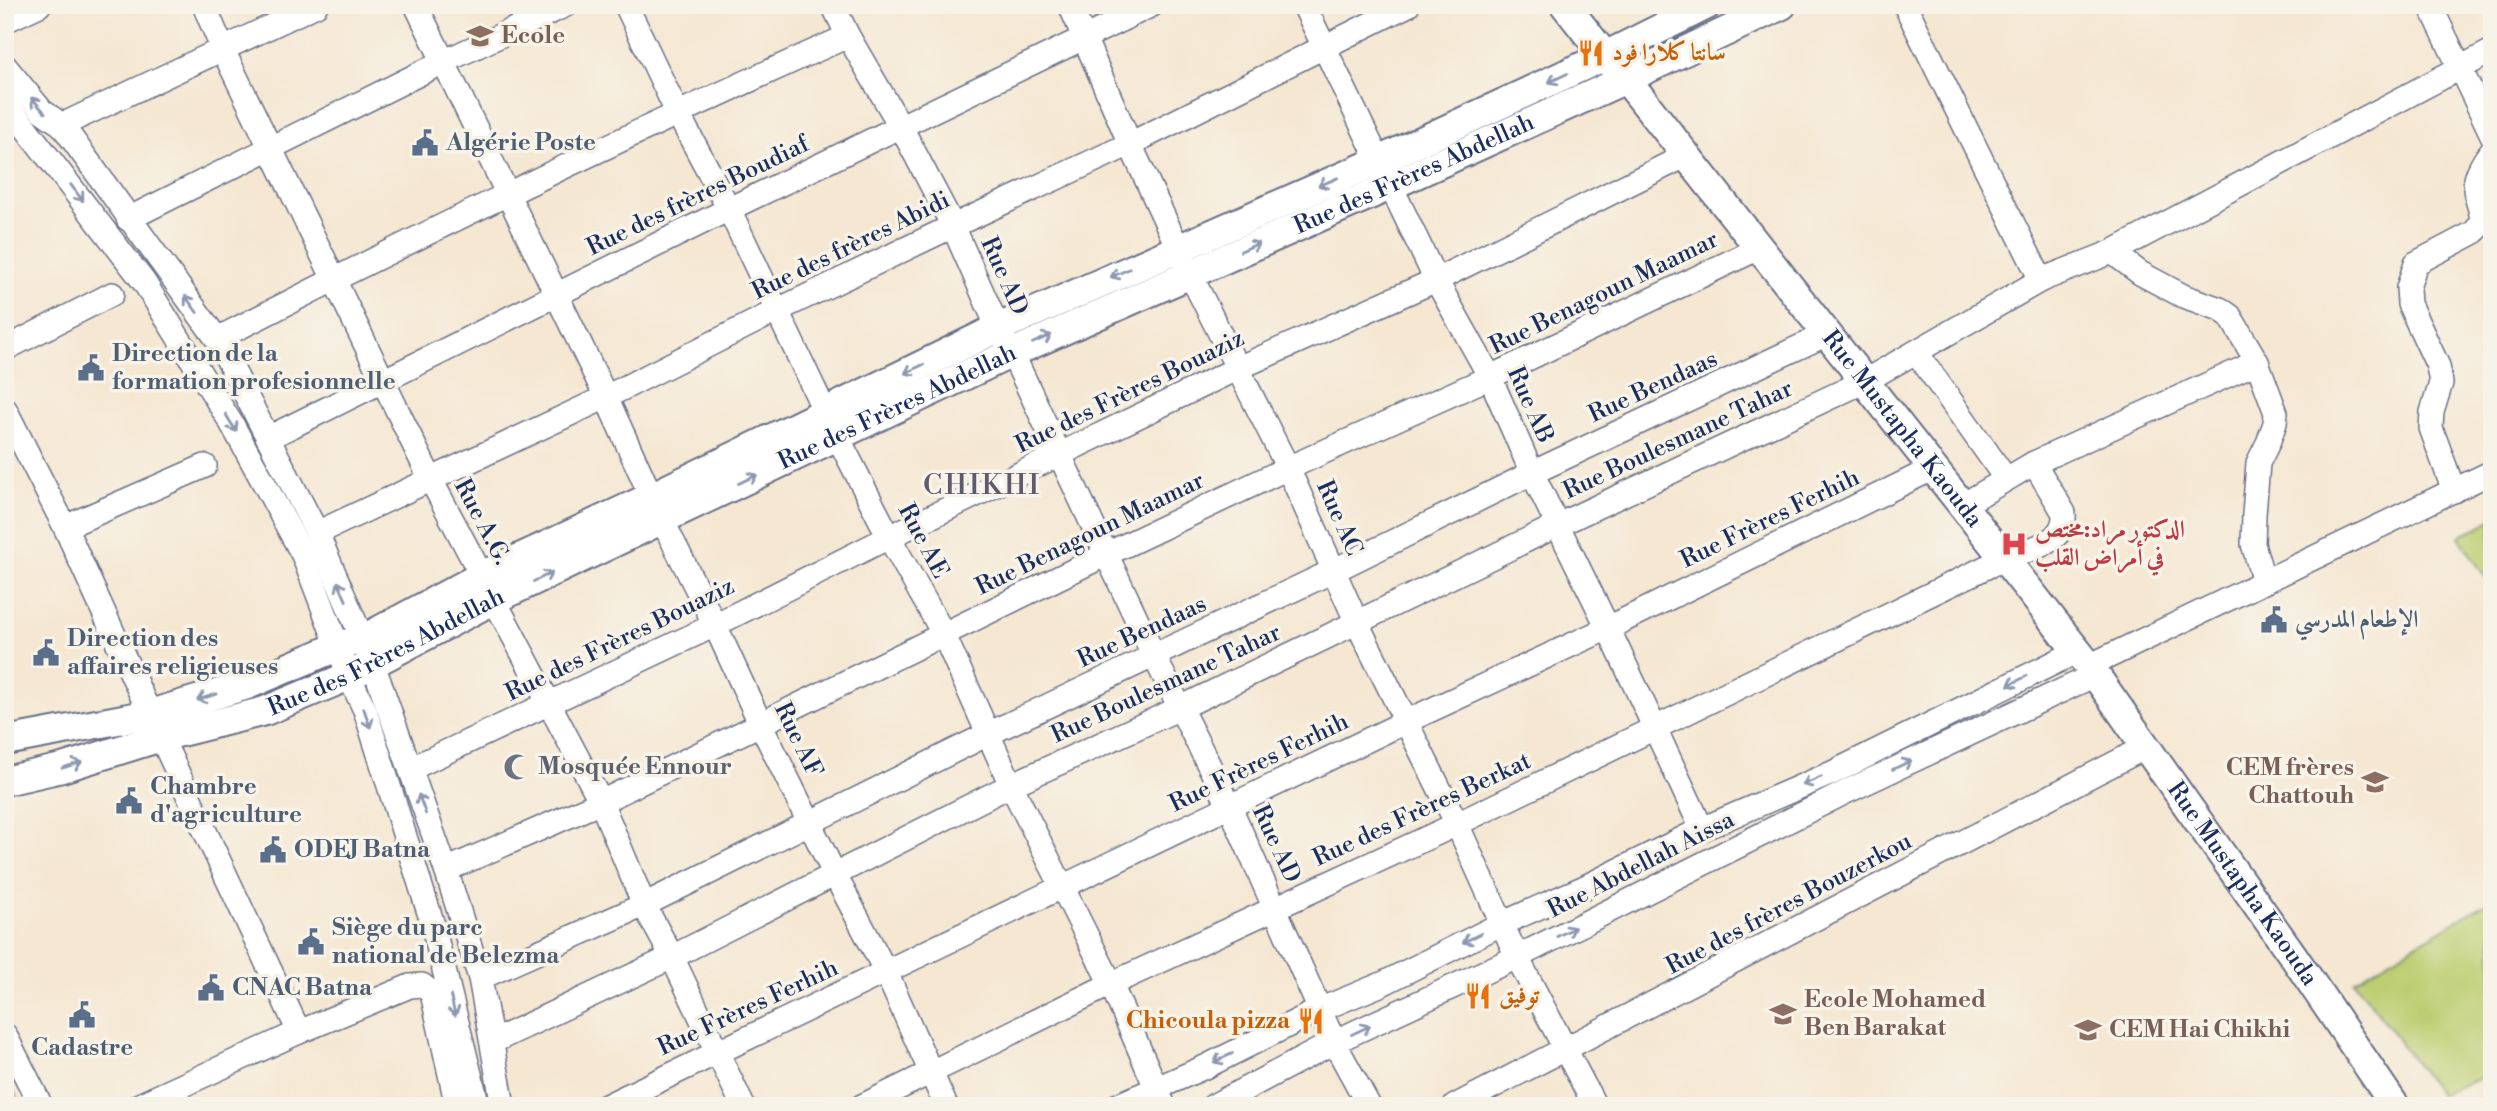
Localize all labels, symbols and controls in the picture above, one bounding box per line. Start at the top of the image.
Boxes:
school or university icon: Ecole [465,21,495,51]
place label: Ecole [501,21,565,51]
restaurant icon: سانتا كلارا فود [1576,38,1606,68]
place label: سانتا كلارا فود [1612,38,1726,68]
one-way arrow [1548,72,1569,85]
one-way arrow [30,96,46,114]
street label: Rue des Frères Abdellah [1289,107,1539,241]
public building icon: Algérie Poste [410,128,440,158]
place label: Algérie Poste [445,128,596,158]
street label: Rue des frères Boudiaf [582,129,815,263]
one-way arrow [1318,176,1340,189]
one-way arrow [70,184,85,202]
street label: Rue des frères Abidi [747,185,955,307]
street label: Rue Benagoun Maamar [1485,225,1723,361]
street label: Rue AD [974,232,1034,320]
one-way arrow [1239,240,1261,253]
one-way arrow [1110,267,1131,280]
one-way arrow [184,295,198,314]
street label: Rue des Frères Bouaziz [1011,323,1249,461]
street label: Rue Mustapha Kaouda [1815,324,1990,534]
one-way arrow [1031,332,1052,345]
street label: Rue des Frères Abdellah [773,338,1021,477]
place label: Direction de la formation profesionnelle [112,339,396,397]
street label: Rue Bendaas [1584,344,1722,430]
public building icon: Direction de la formation profesionnelle [76,353,106,383]
street label: Rue AB [1500,362,1560,448]
one-way arrow [904,363,925,377]
street label: Rue Boulesmane Tahar [1558,374,1798,506]
one-way arrow [225,412,239,432]
street label: Rue Frères Ferhih [1675,463,1865,575]
street label: Rue Benagoun Maamar [971,466,1209,602]
district label: CHIKHI [923,468,1041,503]
one-way arrow [737,472,758,486]
street label: Rue A.G. [447,474,517,570]
street label: Rue AC [1309,476,1369,560]
street label: Rue AE [891,498,955,584]
place label: الدكتور مراد:مختص في أمراض القلب [2035,515,2185,576]
hospital icon: الدكتور مراد:مختص في أمراض القلب [1999,529,2029,559]
one-way arrow [532,569,553,583]
street label: Rue des Frères Bouaziz [501,571,739,709]
one-way arrow [335,581,348,602]
street label: Rue des Frères Abdellah [263,582,509,723]
street label: Rue Bendaas [1073,589,1211,675]
public building icon: الإطعام المدرسي [2259,605,2289,635]
place label: الإطعام المدرسي [2295,605,2419,641]
street label: Rue Boulesmane Tahar [1046,618,1286,750]
place label: Direction des affaires religieuses [67,624,278,682]
public building icon: Direction des affaires religieuses [31,638,61,668]
one-way arrow [2007,675,2028,689]
one-way arrow [196,692,218,705]
street label: Rue AF [767,698,829,782]
one-way arrow [362,706,374,728]
street label: Rue Frères Ferhih [1164,707,1354,819]
street label: Rue des Frères Berkat [1308,746,1536,874]
mosque icon: Mosquée Ennour [502,752,532,782]
place label: Mosquée Ennour [538,752,732,782]
place label: CEM frères Chattouh [2226,753,2354,811]
one-way arrow [60,757,82,770]
one-way arrow [1891,758,1912,772]
school or university icon: CEM frères Chattouh [2360,767,2390,797]
place label: Chambre d'agriculture [150,772,302,830]
one-way arrow [1802,775,1823,788]
street label: Rue Mustapha Kaouda [2160,776,2325,992]
public building icon: Chambre d'agriculture [114,786,144,816]
one-way arrow [415,793,428,815]
street label: Rue AD [1245,800,1307,888]
street label: Rue Abdellah Aissa [1542,805,1740,925]
street label: Rue des frères Bouzerkou [1661,826,1917,982]
public building icon: ODEJ Batna [258,835,288,865]
place label: ODEJ Batna [294,835,431,865]
place label: Siège du parc national de Belezma [332,913,560,971]
one-way arrow [1556,925,1576,939]
public building icon: Siège du parc national de Belezma [296,927,326,957]
one-way arrow [1462,932,1483,946]
street label: Rue Frères Ferhih [653,953,843,1063]
public building icon: CNAC Batna [196,973,226,1003]
place label: CNAC Batna [232,973,373,1003]
restaurant icon: توفيق [1463,981,1493,1011]
place label: توفيق [1499,981,1541,1011]
place label: Ecole Mohamed Ben Barakat [1804,985,1986,1043]
one-way arrow [447,994,460,1017]
school or university icon: Ecole Mohamed Ben Barakat [1768,999,1798,1029]
public building icon: Cadastre [67,1000,97,1030]
place label: Chicoula pizza [1126,1006,1291,1036]
restaurant icon: Chicoula pizza [1296,1006,1326,1036]
school or university icon: CEM Hai Chikhi [2073,1015,2103,1045]
place label: CEM Hai Chikhi [2109,1015,2290,1045]
one-way arrow [1350,1023,1371,1036]
place label: Cadastre [31,1033,133,1063]
one-way arrow [1213,1051,1234,1065]

